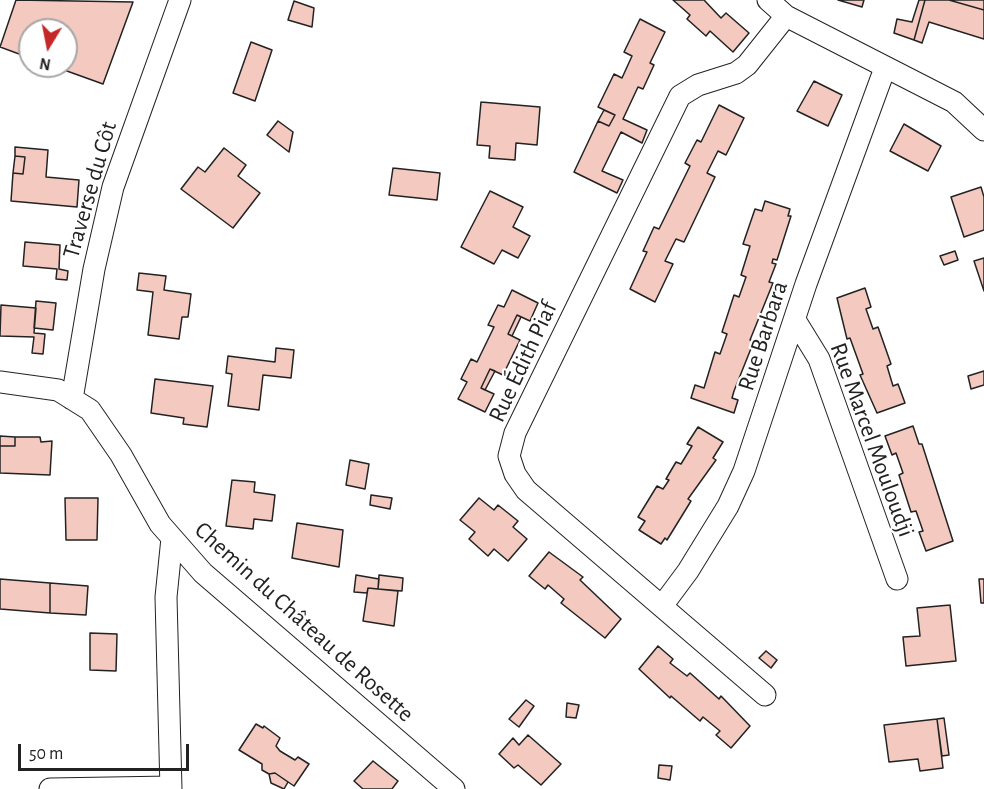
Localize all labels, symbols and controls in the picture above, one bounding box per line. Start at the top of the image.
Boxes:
north arrow [18,18,78,78]
text: N [38,55,52,73]
street label: Traverse du Côt [57,118,123,262]
street label: Rue Barbara [732,278,794,394]
street label: Rue Édith Piaf [483,297,563,427]
street label: Rue Marcel Mouloudji [823,339,921,541]
street label: Chemin du Château de Rosette [188,516,420,728]
scale bar [21,732,192,770]
text: 50 m [29,745,63,763]

